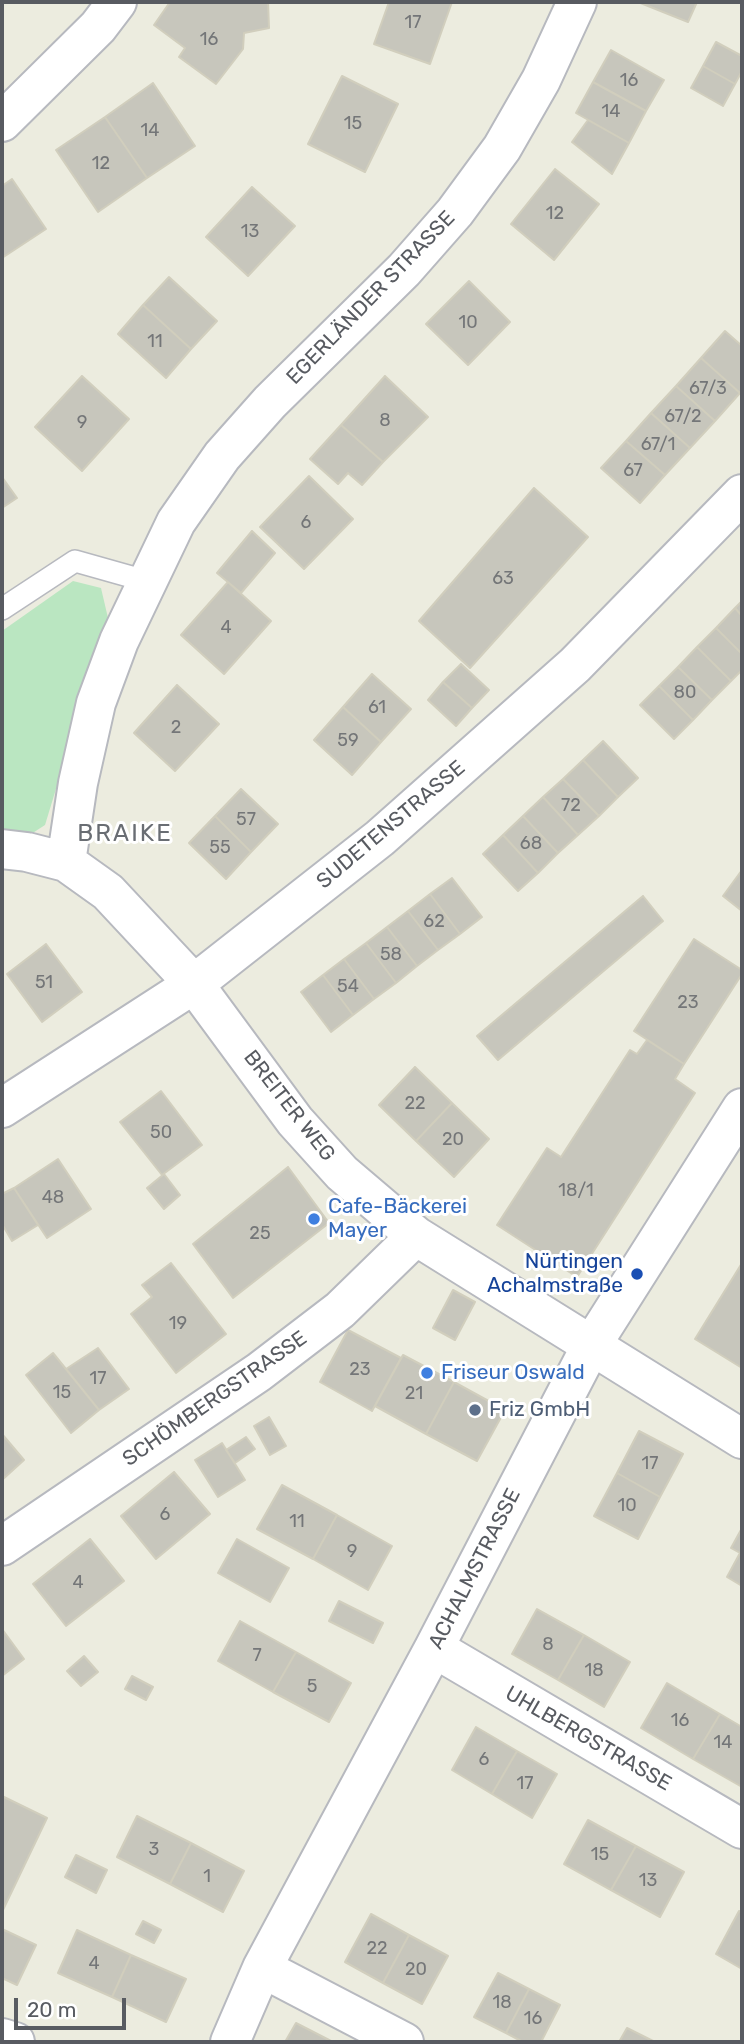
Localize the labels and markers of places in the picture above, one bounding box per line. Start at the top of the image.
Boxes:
place label: Cafe-Bäckerei Mayer [328,1194,467,1244]
marker: Cafe-Bäckerei Mayer [306,1211,322,1227]
place label: Nürtingen Achalmstraße [487,1249,623,1299]
marker: Nürtingen Achalmstraße [629,1266,645,1282]
place label: Friseur Oswald [441,1360,585,1386]
marker: Friseur Oswald [419,1365,435,1381]
place label: Friz GmbH [489,1397,590,1423]
marker: Friz GmbH [467,1402,483,1418]

